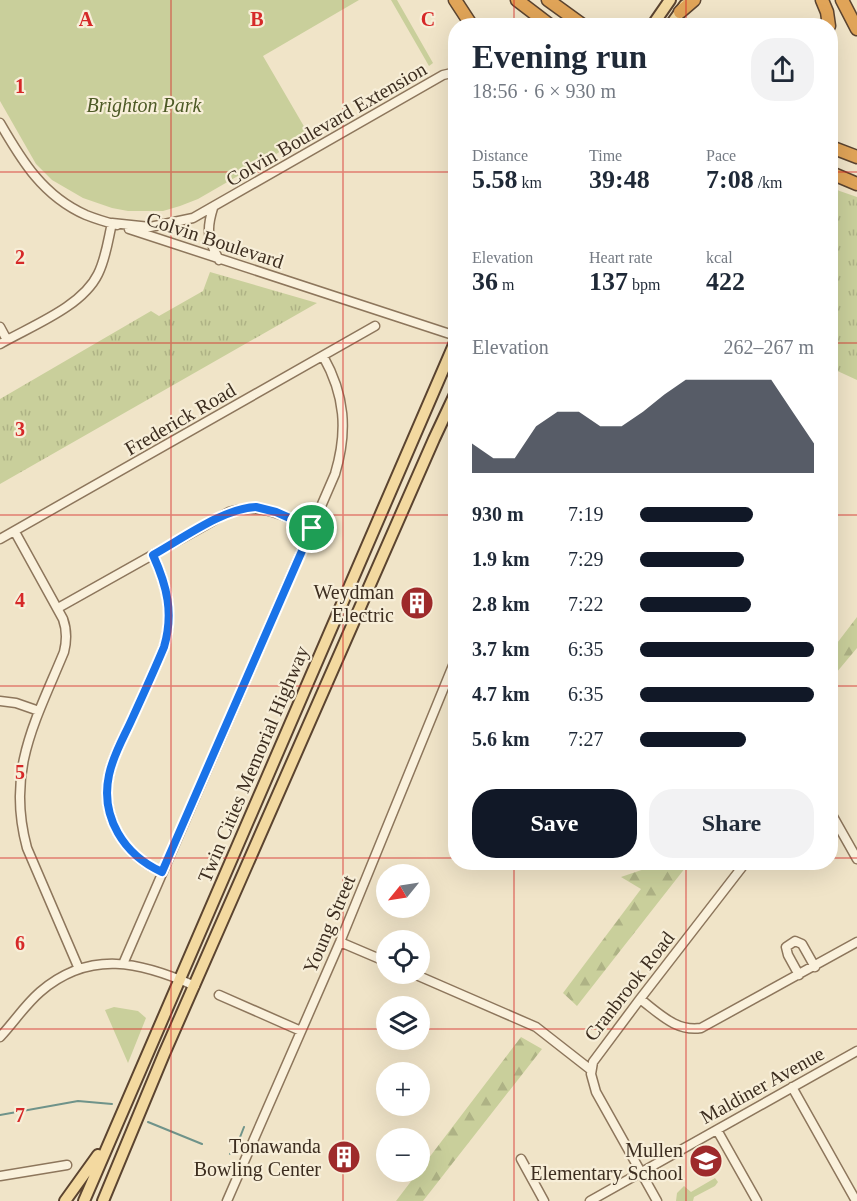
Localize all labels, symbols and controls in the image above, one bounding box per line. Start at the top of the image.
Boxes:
text: A [79,8,94,30]
text: B [250,8,264,30]
text: C [421,8,435,30]
button: share [751,38,814,101]
text: Evening run [472,39,647,75]
street label: Colvin Boulevard Extension [222,58,430,190]
text: 1 [15,75,25,97]
text: 18:56 · 6 × 930 m [472,80,616,102]
park label: Brighton Park [87,94,203,117]
text: Distance [472,147,528,164]
text: Time [589,147,622,164]
text: Pace [706,147,736,164]
text: 5.58 [472,165,518,194]
text: 39:48 [589,165,650,194]
text: 7:08 [706,165,754,194]
text: km [518,174,542,191]
text: /km [754,174,783,191]
street label: Colvin Boulevard [144,207,286,273]
text: 2 [15,246,25,268]
text: Elevation [472,249,533,266]
text: Heart rate [589,249,653,266]
text: kcal [706,249,733,266]
text: 36 [472,267,498,296]
text: 137 [589,267,628,296]
text: 422 [706,267,745,296]
text: m [498,276,514,293]
text: bpm [628,276,660,293]
text: Elevation [472,336,549,358]
text: 262–267 m [723,336,814,358]
street label: Frederick Road [121,379,239,459]
text: 3 [15,418,25,440]
pin [286,502,337,553]
text: 930 m [472,503,524,525]
text: 7:19 [568,503,604,525]
icon: arrive [295,511,328,544]
text: 1.9 km [472,548,530,570]
text: 7:29 [568,548,604,570]
place label: Weydman Electric [313,581,394,626]
building icon: Weydman Electric [399,585,435,621]
text: 4 [15,589,25,611]
text: 2.8 km [472,593,530,615]
text: 7:22 [568,593,604,615]
text: 3.7 km [472,638,530,660]
text: 6:35 [568,638,604,660]
street label: Twin Cities Memorial Highway [193,642,314,886]
text: 4.7 km [472,683,530,705]
text: 6:35 [568,683,604,705]
text: 5.6 km [472,728,530,750]
text: 7:27 [568,728,604,750]
text: 5 [15,761,25,783]
button: Save [472,789,637,858]
button: Share [649,789,814,858]
north arrow [376,864,430,918]
map controls [376,864,430,1182]
street label: Young Street [299,871,361,977]
street label: Cranbrook Road [579,927,679,1045]
button: locate [376,930,430,984]
text: 6 [15,932,25,954]
button: layers [376,996,430,1050]
street label: Maldiner Avenue [696,1042,828,1128]
button: + [376,1062,430,1116]
text: 7 [15,1104,25,1126]
button: − [376,1128,430,1182]
place label: Tonawanda Bowling Center [194,1135,321,1181]
building icon: Tonawanda Bowling Center [326,1139,362,1175]
place label: Mullen Elementary School [530,1139,683,1185]
school or university icon: Mullen Elementary School [688,1143,724,1179]

